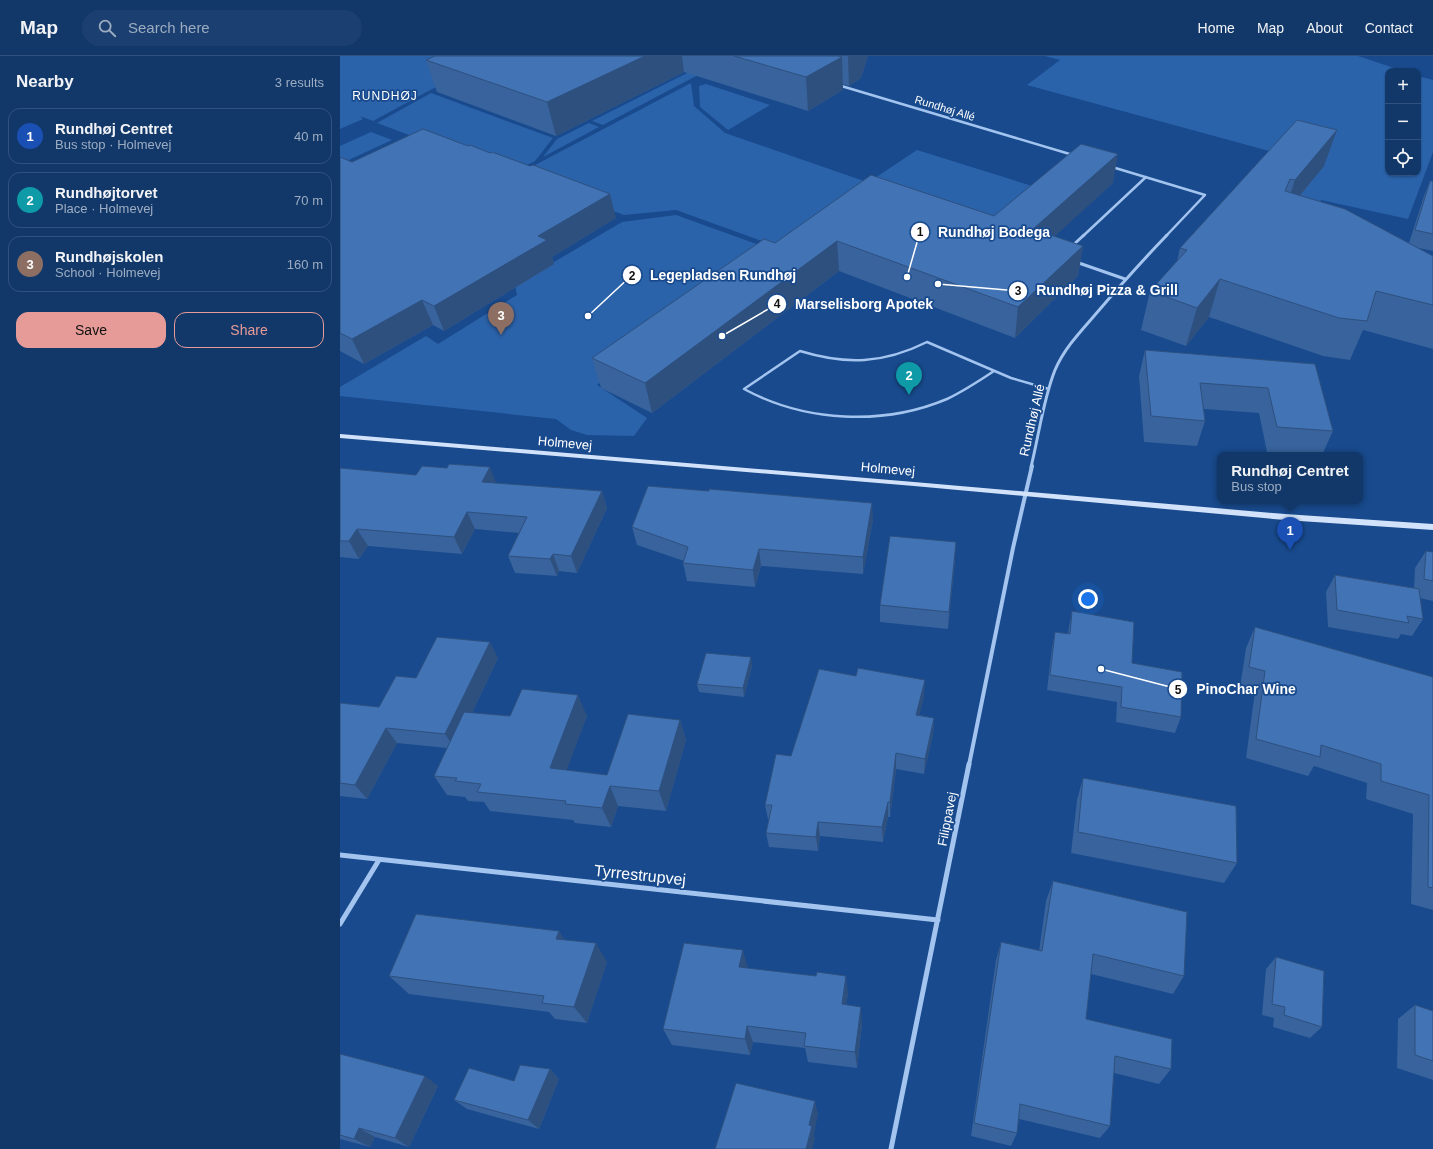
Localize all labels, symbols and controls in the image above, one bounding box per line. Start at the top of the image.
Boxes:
search box [82,10,362,46]
text: Map [20,17,58,38]
icon: search [96,17,118,39]
text: Search here [128,19,210,36]
text: Home [1198,20,1235,36]
text: Map [1257,20,1284,36]
text: About [1306,20,1343,36]
text: Contact [1365,20,1413,36]
map controls [1385,68,1421,176]
button: + [1385,68,1421,104]
text: Nearby [16,72,74,91]
text: 3 results [275,75,324,90]
district label: RUNDHØJ [352,89,418,103]
street label: Rundhøj Allé [913,93,977,123]
button: − [1385,104,1421,140]
text: Rundhøj Centret [55,120,173,137]
text: 1 [26,129,34,144]
text: 40 m [294,129,323,144]
text: Bus stop · Holmevej [55,137,171,152]
button: locate [1385,140,1421,176]
text: Rundhøjtorvet [55,184,158,201]
text: 2 [26,193,34,208]
text: 70 m [294,193,323,208]
text: Place · Holmevej [55,201,153,216]
callout: Rundhøj Bodega [910,219,1058,245]
text: Rundhøj Bodega [938,224,1050,240]
text: 1 [917,225,924,239]
text: Rundhøjskolen [55,248,163,265]
text: 3 [26,257,34,272]
text: 160 m [287,257,323,272]
callout: Legepladsen Rundhøj [622,262,804,288]
text: School · Holmevej [55,265,161,280]
text: Legepladsen Rundhøj [650,267,796,283]
text: 2 [629,269,636,283]
callout: Rundhøj Pizza & Grill [1008,278,1186,304]
text: Rundhøj Pizza & Grill [1036,282,1178,298]
text: 3 [1015,284,1022,298]
callout: Marselisborg Apotek [767,291,941,317]
text: Marselisborg Apotek [795,296,933,312]
text: 4 [774,297,781,311]
pin: 3 [488,302,514,335]
button: Save [16,312,166,348]
button: Share [174,312,324,348]
pin: 2 [896,362,922,395]
street label: Rundhøj Allé [1016,382,1048,458]
street label: Holmevej [537,433,593,453]
popup [1217,452,1363,504]
street label: Holmevej [860,459,916,479]
text: Rundhøj Centret [1231,462,1349,479]
text: Bus stop [1231,479,1282,494]
pin: 1 [1277,517,1303,550]
your location [1078,589,1098,609]
callout: PinoChar Wine [1168,676,1304,702]
text: PinoChar Wine [1196,681,1296,697]
text: 5 [1175,683,1182,697]
street label: Filippavej [934,791,960,847]
street label: Tyrrestrupvej [593,862,687,888]

